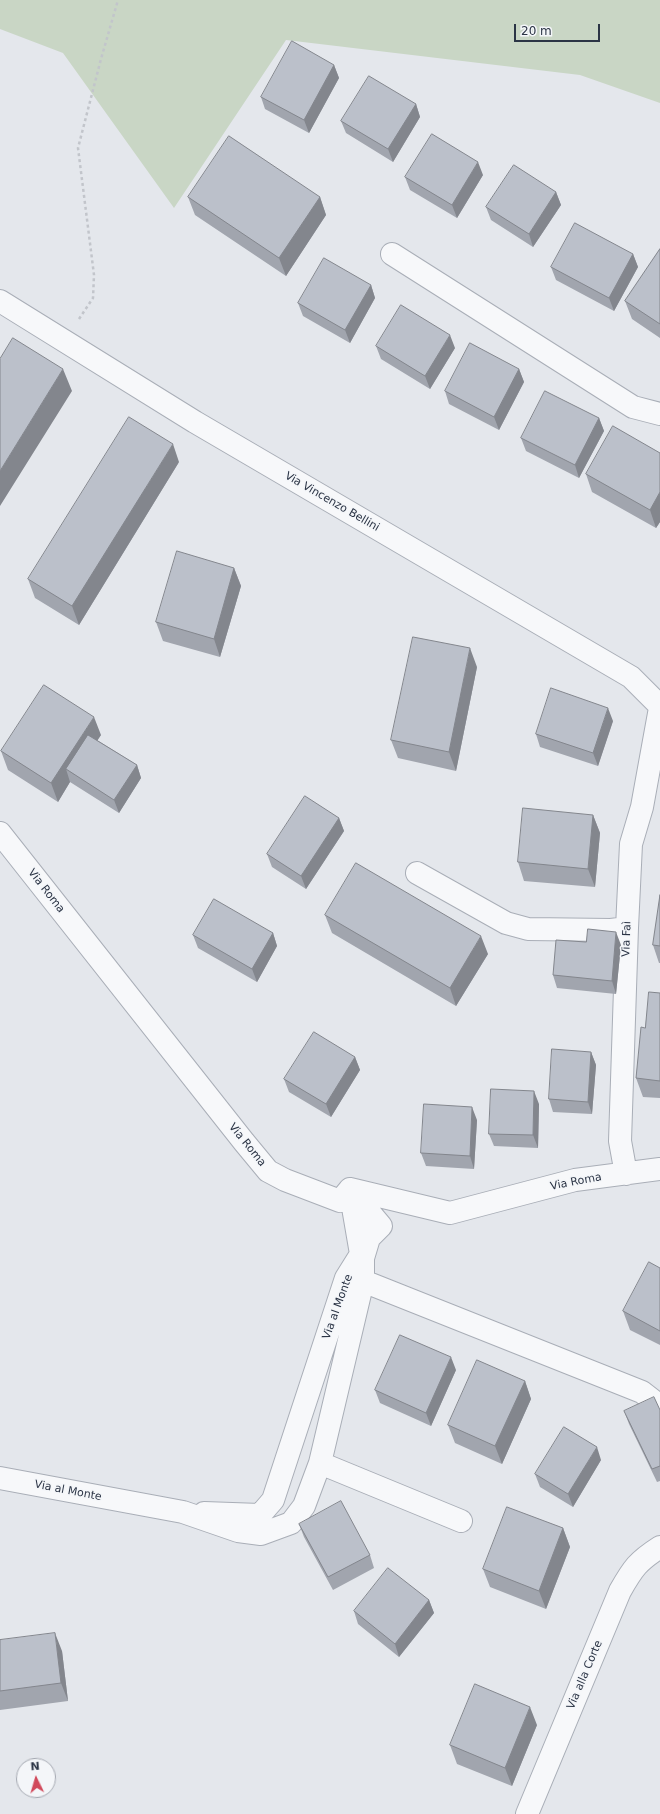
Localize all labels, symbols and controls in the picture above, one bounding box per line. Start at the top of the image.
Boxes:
scale bar [516,16,602,42]
text: 20 m [521,24,552,38]
street label: Via Vincenzo Bellini [282,469,382,535]
street label: Via Roma [25,866,67,916]
street label: Via Faì [620,921,634,957]
street label: Via Roma [226,1121,268,1169]
street label: Via Roma [549,1171,603,1193]
street label: Via al Monte [320,1273,356,1341]
street label: Via al Monte [33,1478,103,1504]
street label: Via alla Corte [565,1639,605,1711]
north arrow [16,1758,56,1798]
text: N [30,1760,40,1773]

